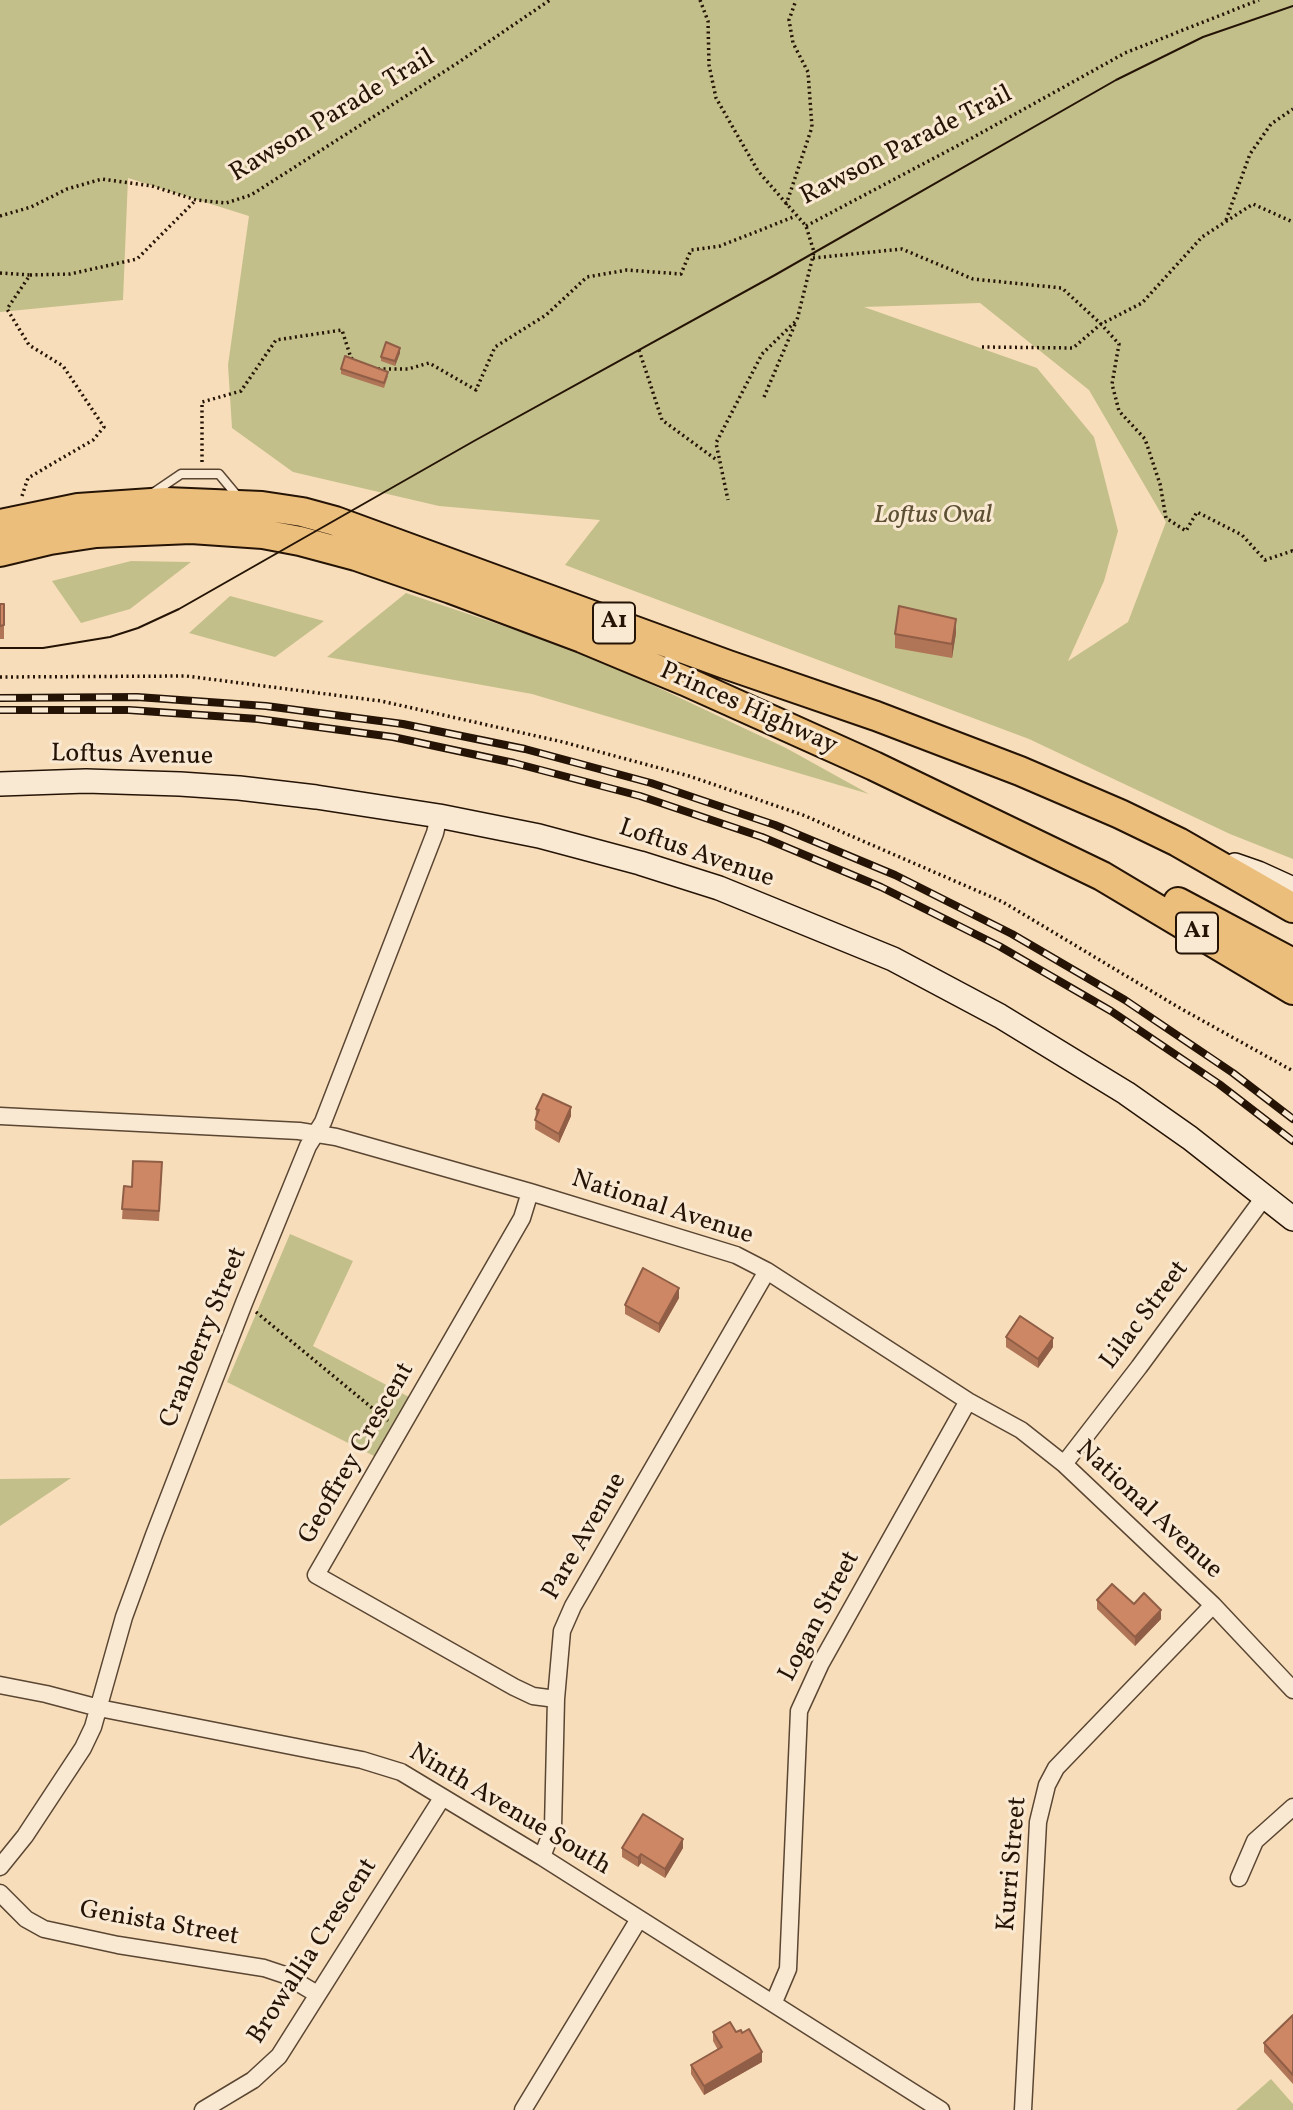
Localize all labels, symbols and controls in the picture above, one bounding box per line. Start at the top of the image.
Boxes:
street label: Rawson Parade Trail [225,44,441,190]
street label: Rawson Parade Trail [796,80,1018,214]
park label: Loftus Oval [874,501,992,533]
road number: A1 [593,602,635,644]
street label: Princes Highway [654,657,842,763]
street label: Loftus Avenue [51,740,213,774]
street label: Loftus Avenue [614,814,778,896]
road number: A1 [1176,912,1218,953]
street label: National Avenue [567,1165,757,1253]
street label: Cranberry Street [155,1243,255,1433]
street label: Lilac Street [1095,1255,1197,1377]
street label: Geoffrey Crescent [293,1358,423,1550]
street label: National Avenue [1068,1435,1228,1587]
street label: Pare Avenue [537,1468,635,1606]
street label: Logan Street [774,1546,868,1688]
street label: Ninth Avenue South [402,1738,616,1884]
street label: Kurri Street [993,1795,1035,1933]
street label: Browallia Crescent [242,1853,386,2051]
street label: Genista Street [77,1896,241,1954]

